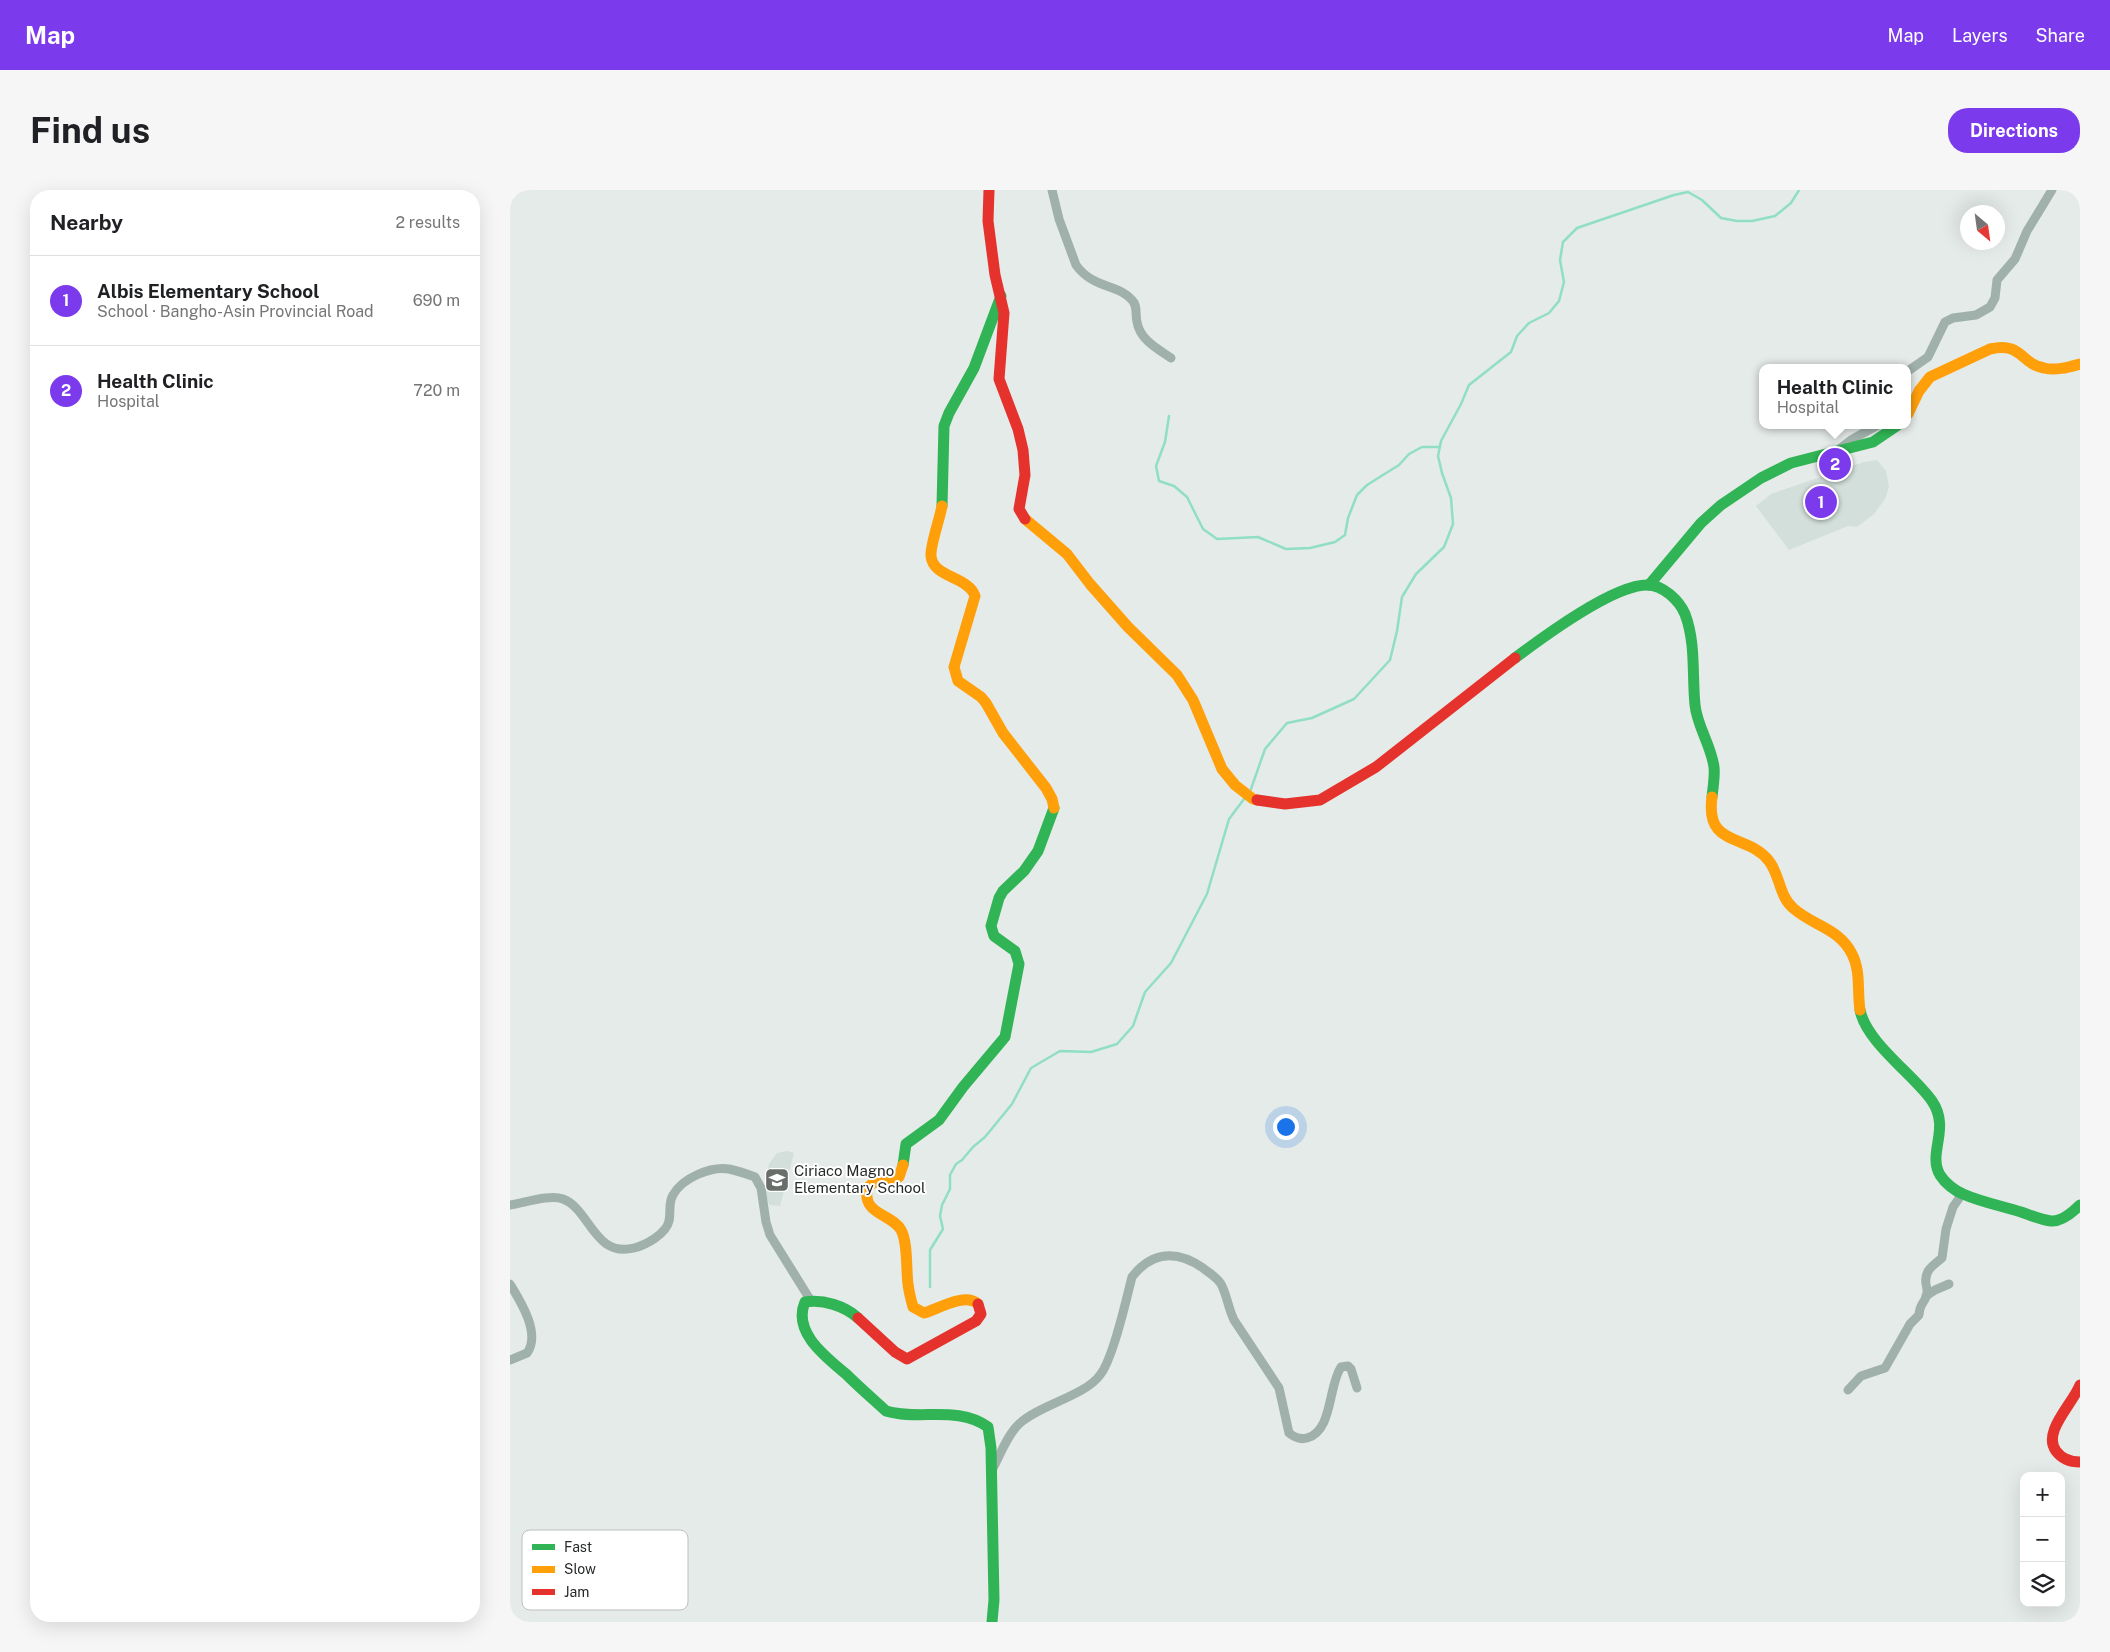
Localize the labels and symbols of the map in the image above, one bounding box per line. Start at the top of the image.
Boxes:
north arrow [1960,205,2005,250]
pin: 2 [1819,445,1851,483]
pin: 1 [1805,483,1837,521]
your location [1273,1114,1299,1140]
place label: Ciriaco Magno Elementary School [794,1162,926,1196]
school or university icon: Ciriaco Magno Elementary School [764,1167,790,1193]
legend [522,1530,688,1610]
text: Fast [564,1539,592,1555]
text: Slow [564,1561,596,1577]
text: Jam [564,1584,589,1600]

